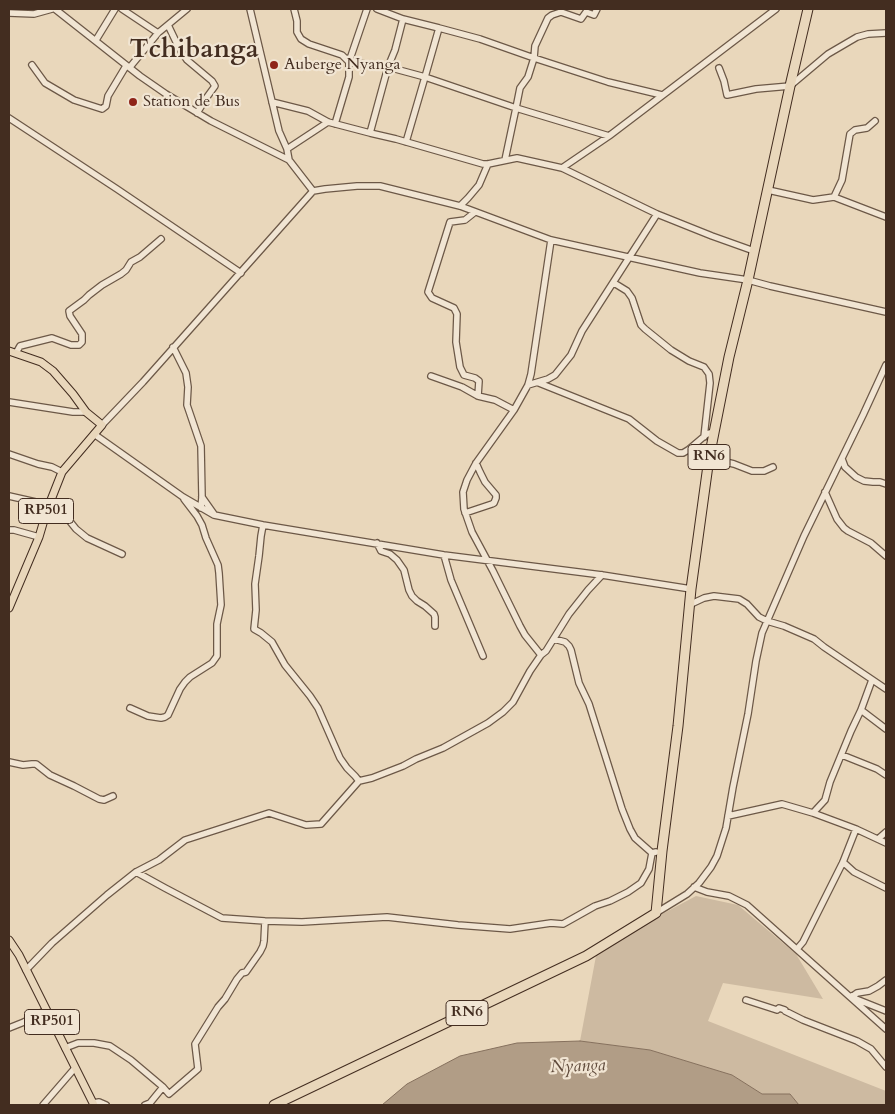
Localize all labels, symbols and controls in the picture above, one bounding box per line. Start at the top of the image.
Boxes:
district label: Tchibanga [129,35,259,67]
place label: Auberge Nyanga [284,55,400,75]
marker: Auberge Nyanga [268,59,280,71]
place label: Station de Bus [143,92,240,112]
marker: Station de Bus [127,96,139,108]
road number: RN6 [688,444,730,470]
road number: RP501 [18,498,74,524]
road number: RN6 [446,1000,488,1026]
road number: RP501 [24,1010,80,1034]
water label: Nyanga [550,1055,606,1079]

